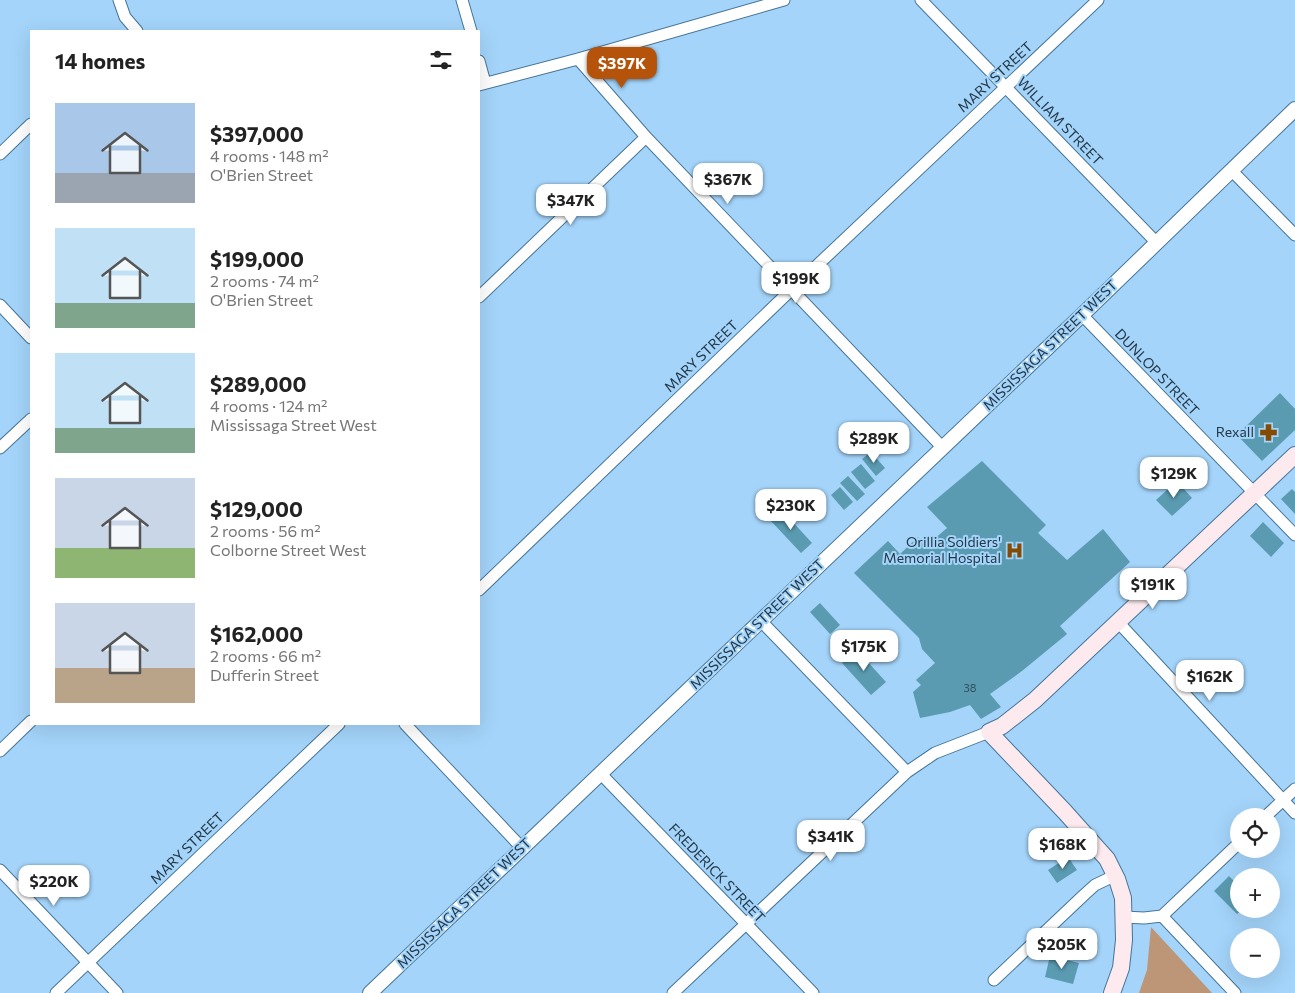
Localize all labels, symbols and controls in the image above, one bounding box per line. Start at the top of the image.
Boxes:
street label: MARY STREET [954,38,1036,116]
icon: filters [427,46,455,74]
pin: $397K [587,46,657,89]
text: 14 homes [55,48,145,73]
text: $397K [598,53,646,72]
street label: WILLIAM STREET [1014,73,1107,168]
text: $397,000 [210,121,304,146]
icon: home [95,123,155,183]
text: 4 rooms · 148 m² [210,146,329,165]
pin: $367K [693,162,763,205]
text: O'Brien Street [210,165,313,184]
text: $367K [704,169,752,188]
pin: $347K [536,184,606,226]
text: $347K [547,190,595,209]
text: $199,000 [210,246,304,271]
icon: home [95,248,155,308]
pin: $199K [761,262,831,304]
text: $199K [772,268,820,287]
text: 2 rooms · 74 m² [210,271,319,290]
street label: MISSISSAGA STREET WEST [979,276,1120,413]
text: O'Brien Street [210,290,313,309]
street label: MARY STREET [660,316,741,395]
street label: DUNLOP STREET [1112,325,1203,418]
text: $289,000 [210,371,306,396]
icon: home [95,373,155,433]
text: 4 rooms · 124 m² [210,396,328,415]
text: Mississaga Street West [210,415,377,434]
pin: $289K [839,422,909,464]
pharmacy icon: Rexall [1258,422,1278,442]
place label: Rexall [1216,423,1254,440]
text: $289K [849,428,899,447]
pin: $129K [1139,456,1209,499]
text: $129K [1151,463,1197,482]
pin: $230K [756,488,826,531]
text: $230K [766,495,816,514]
text: $129,000 [210,496,303,521]
icon: home [95,498,155,558]
text: 2 rooms · 56 m² [210,521,321,540]
place label: Orillia Soldiers' Memorial Hospital [883,533,1001,566]
text: Colborne Street West [210,540,366,559]
hospital icon: Orillia Soldiers' Memorial Hospital [1005,540,1025,560]
street label: MISSISSAGA STREET WEST [686,555,827,692]
pin: $191K [1118,568,1188,610]
text: $191K [1131,574,1175,593]
text: $162,000 [210,621,303,646]
icon: home [95,623,155,683]
pin: $175K [829,630,899,672]
text: $175K [841,636,887,655]
text: 2 rooms · 66 m² [210,646,321,665]
pin: $162K [1175,660,1245,702]
text: Dufferin Street [210,665,319,684]
text: $162K [1187,666,1233,685]
house number: 38 [964,681,977,694]
street label: MARY STREET [146,808,227,887]
map controls [1230,808,1280,978]
button: locate [1230,808,1280,858]
street label: FREDERICK STREET [666,820,769,926]
pin: $341K [796,820,866,862]
text: $341K [808,826,854,845]
pin: $168K [1028,828,1098,870]
street label: MISSISSAGA STREET WEST [393,834,534,971]
text: $168K [1039,834,1087,853]
pin: $220K [19,864,89,907]
button: + [1230,868,1280,918]
text: $220K [29,871,79,890]
pin: $205K [1027,928,1097,970]
button: − [1230,928,1280,978]
text: $205K [1037,934,1087,953]

